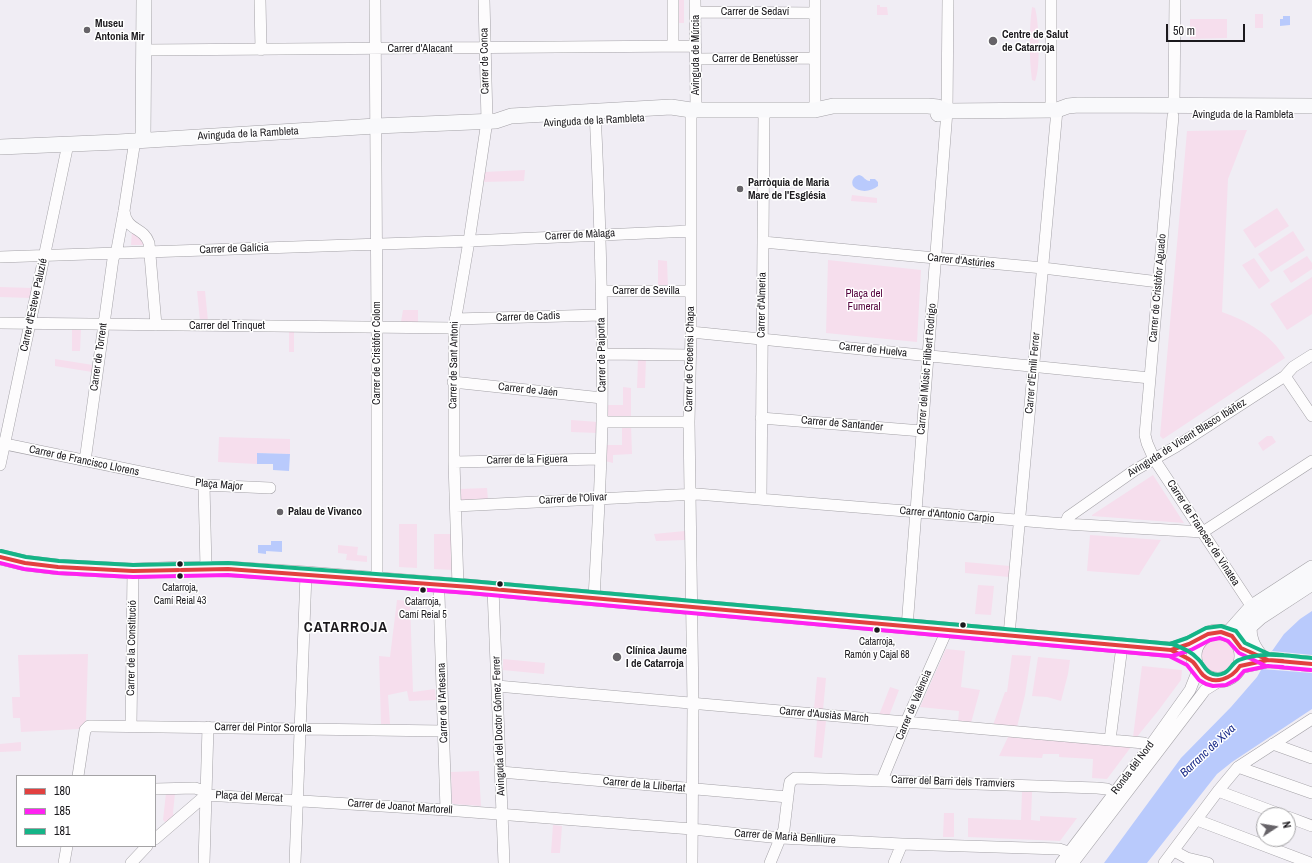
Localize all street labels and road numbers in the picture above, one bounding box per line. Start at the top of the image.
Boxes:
street label: Carrer de Sedaví [721,5,789,19]
street label: Avinguda de Múrcia [689,15,703,95]
street label: Carrer de Conca [478,28,492,94]
street label: Carrer d'Alacant [388,42,452,56]
street label: Carrer de Benetússer [712,52,798,66]
street label: Avinguda de la Rambleta [1192,108,1294,122]
street label: Avinguda de la Rambleta [543,112,645,130]
street label: Avinguda de la Rambleta [197,125,299,143]
street label: Carrer de Màlaga [545,227,615,243]
street label: Carrer de Cristòfor Aguado [1147,233,1169,343]
street label: Carrer de Galícia [199,241,269,257]
street label: Carrer d'Astúries [927,251,995,271]
street label: Carrer d'Esteve Paluzié [18,257,50,353]
street label: Carrer d'Almeria [755,272,769,338]
street label: Carrer de Sevilla [612,284,680,298]
street label: Carrer de Cristòfor Colom [370,301,384,405]
street label: Carrer del Músic Filibert Rodrigo [915,303,939,435]
street label: Carrer de Crecensi Chapa [682,306,698,412]
street label: Carrer de Cadis [496,309,560,325]
street label: Carrer de Paiporta [595,318,609,392]
street label: Carrer del Trinquet [189,319,265,333]
street label: Carrer de Sant Antoni [447,321,461,409]
street label: Carrer de Torrent [88,322,110,392]
street label: Carrer d'Emili Ferrer [1023,332,1043,414]
street label: Carrer de Huelva [838,340,908,360]
street label: Carrer de Jaén [497,380,559,400]
street label: Avinguda de Vicent Blasco Ibáñez [1125,396,1249,480]
street label: Carrer de Santander [800,414,884,434]
street label: Carrer de Francisco Llorens [28,443,140,479]
street label: Carrer de la Figuera [486,453,568,467]
street label: Plaça Major [195,476,243,494]
street label: Carrer de Francesc de Vinatea [1164,478,1242,588]
street label: Carrer de l'Olivar [539,491,607,507]
street label: Carrer d'Antonio Carpio [899,504,995,526]
street label: Carrer de la Constitució [125,600,139,696]
street label: Avinguda del Doctor Gómez Ferrer [490,656,508,796]
street label: Carrer de l'Artesana [435,663,451,743]
street label: Carrer de València [893,668,935,742]
street label: Carrer d'Ausiàs March [779,705,869,725]
street label: Carrer del Pintor Sorolla [214,721,312,735]
street label: Ronda del Nord [1109,739,1157,797]
street label: Carrer del Barri dels Tramviers [891,773,1015,791]
street label: Carrer de la Llibertat [602,775,686,795]
street label: Plaça del Mercat [215,789,283,805]
street label: Carrer de Joanot Martorell [347,797,453,817]
street label: Carrer de Marià Benlliure [734,827,836,847]

